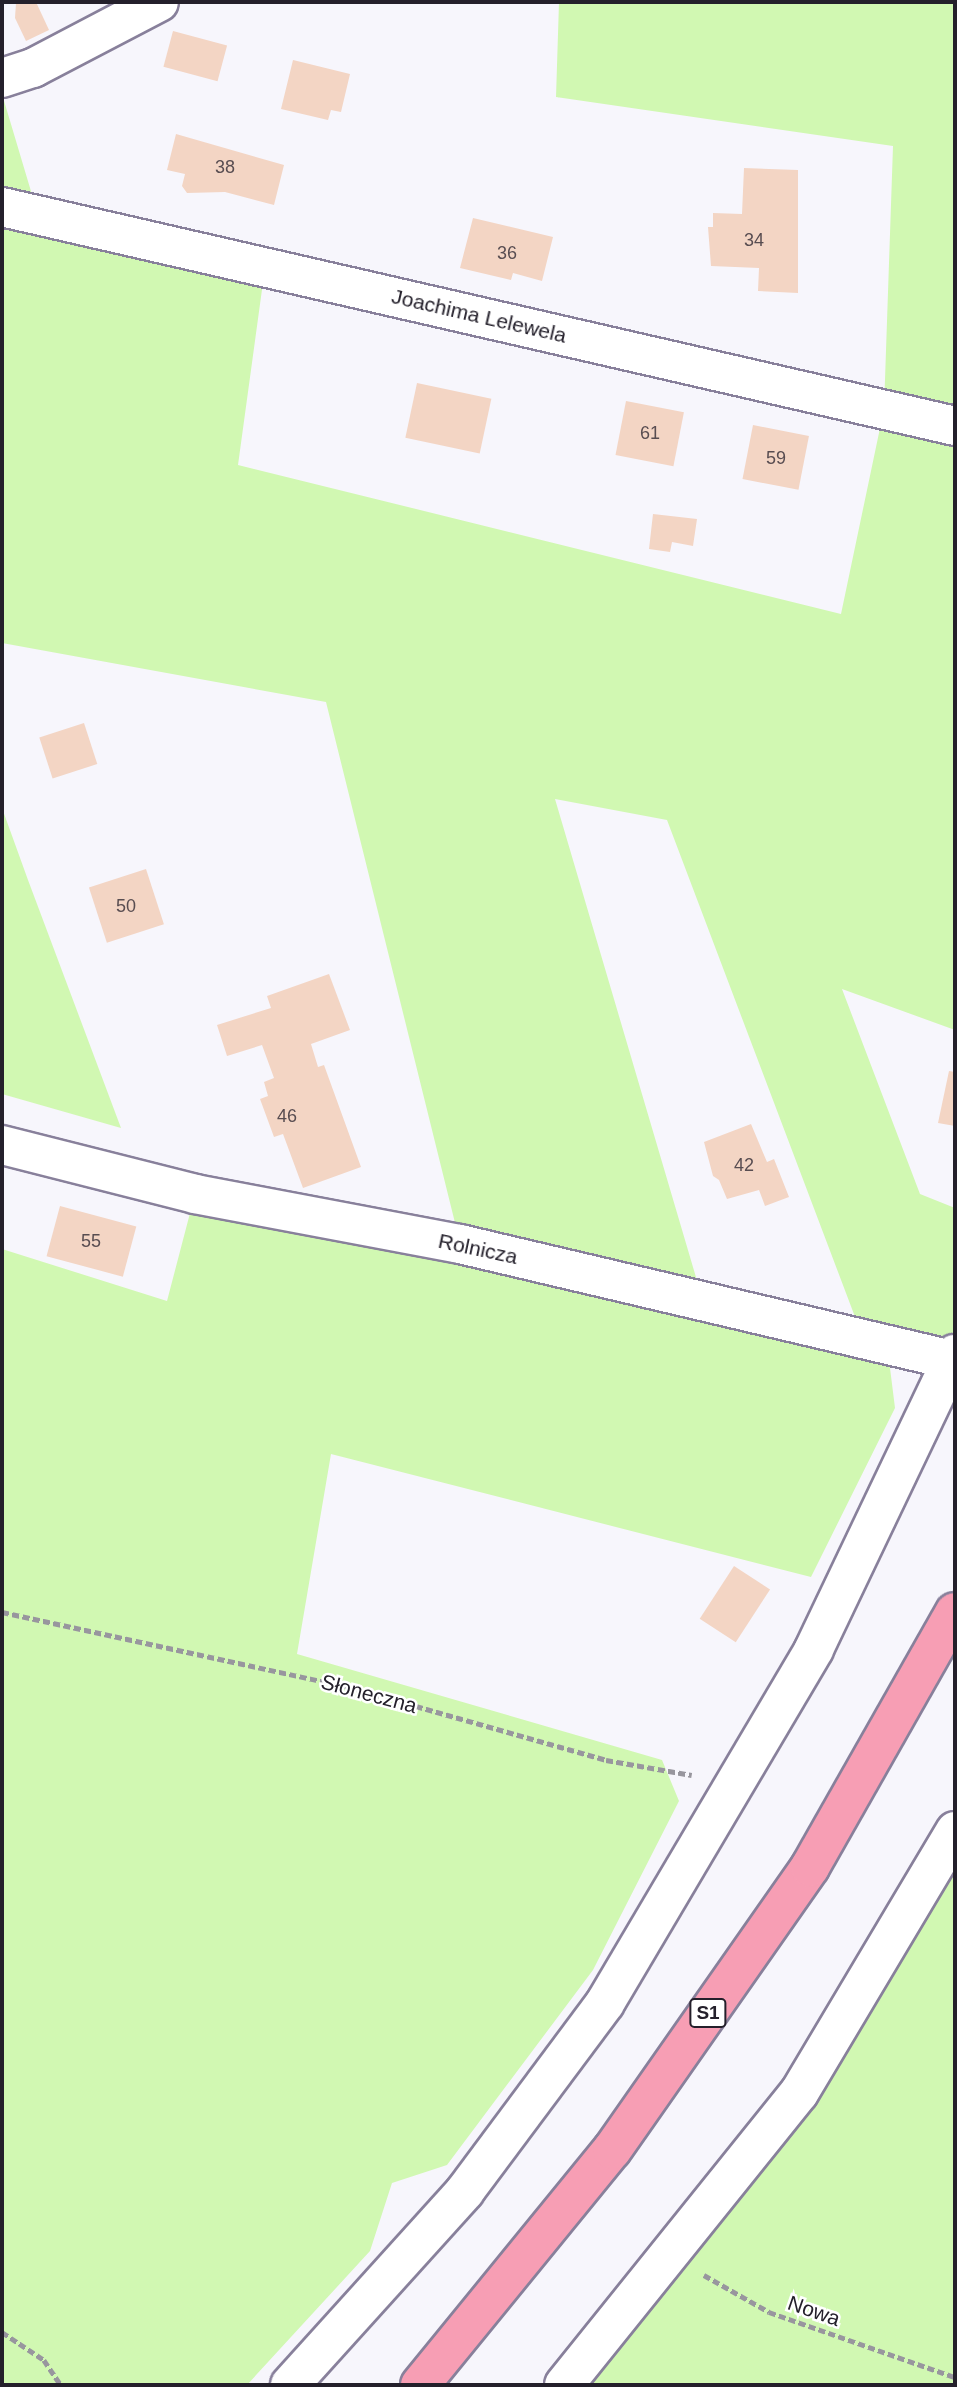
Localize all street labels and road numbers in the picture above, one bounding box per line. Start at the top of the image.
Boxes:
street label: Joachima Lelewela [389,284,569,348]
street label: Rolnicza [436,1228,520,1270]
street label: Słoneczna [318,1669,420,1719]
road number: S1 [689,1997,727,2028]
street label: Nowa [785,2290,843,2332]

